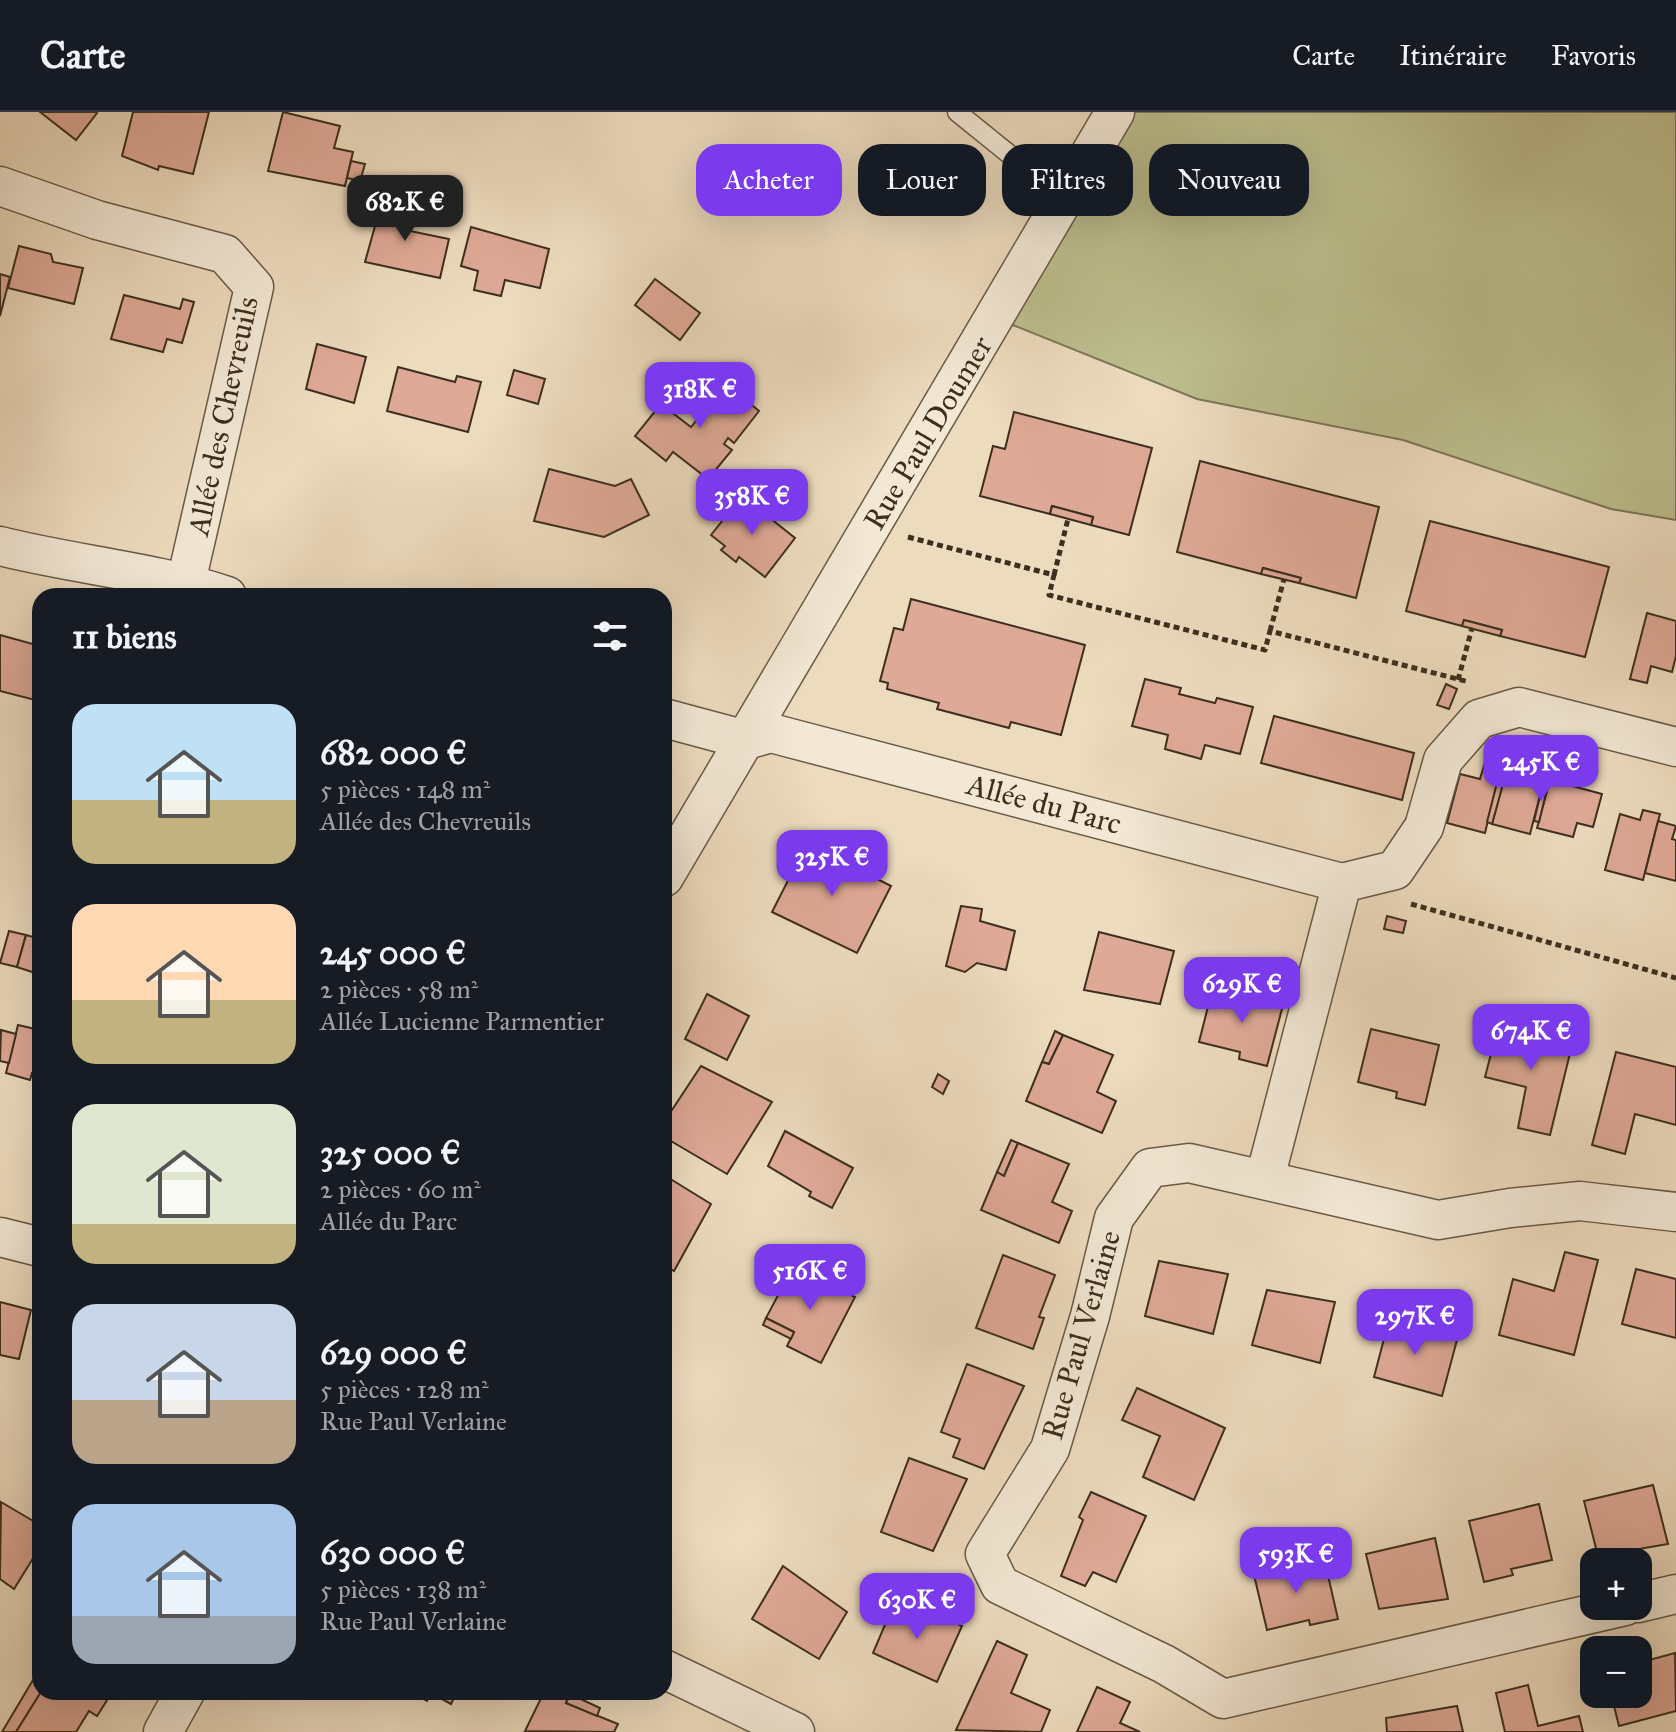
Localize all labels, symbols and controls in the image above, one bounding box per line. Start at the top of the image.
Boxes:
text: Carte [40,32,125,78]
text: Carte [1292,38,1355,73]
text: Itinéraire [1399,38,1507,73]
text: Favoris [1551,38,1636,73]
chip: Acheter [696,144,842,216]
chip: Louer [858,144,986,216]
chip: Filtres [1002,144,1133,216]
chip: Nouveau [1149,144,1309,216]
pin: 682K € [340,175,470,243]
text: 682K € [365,185,445,217]
street label: Allée des Chevreuils [180,293,266,541]
street label: Rue Paul Doumer [856,329,1000,536]
pin: 318K € [635,362,765,430]
text: 318K € [663,372,737,404]
pin: 358K € [687,469,817,537]
text: 358K € [714,479,790,511]
icon: filters [588,614,632,658]
text: 11 biens [72,616,177,657]
text: 682 000 € [320,732,467,773]
pin: 245K € [1476,735,1606,803]
icon: home [136,736,232,832]
text: 245K € [1501,745,1581,777]
street label: Allée du Parc [961,766,1125,842]
text: 5 pièces · 148 m² [320,773,490,805]
text: Allée des Chevreuils [320,805,531,837]
pin: 325K € [767,830,897,898]
text: 325K € [795,840,869,872]
text: 245 000 € [320,932,466,973]
icon: home [136,936,232,1032]
pin: 629K € [1177,957,1307,1025]
text: 629K € [1202,967,1282,999]
text: 2 pièces · 58 m² [320,973,478,1005]
pin: 674K € [1466,1004,1596,1072]
text: Allée Lucienne Parmentier [320,1005,604,1037]
text: 674K € [1491,1014,1571,1046]
text: 325 000 € [320,1132,461,1173]
icon: home [136,1136,232,1232]
text: 2 pièces · 60 m² [320,1173,481,1205]
text: Allée du Parc [320,1205,457,1237]
street label: Rue Paul Verlaine [1034,1226,1128,1444]
pin: 516K € [745,1244,875,1312]
text: 516K € [772,1254,848,1286]
pin: 297K € [1350,1289,1480,1357]
text: 297K € [1375,1299,1455,1331]
text: 629 000 € [320,1332,467,1373]
icon: home [136,1336,232,1432]
text: 5 pièces · 128 m² [320,1373,489,1405]
text: Rue Paul Verlaine [320,1405,507,1437]
pin: 593K € [1231,1527,1361,1595]
text: 630 000 € [320,1532,465,1573]
icon: home [136,1536,232,1632]
text: 593K € [1258,1537,1334,1569]
map controls [1580,1548,1652,1708]
button: + [1580,1548,1652,1620]
text: 5 pièces · 138 m² [320,1573,486,1605]
pin: 630K € [852,1573,982,1641]
text: 630K € [878,1583,956,1615]
text: Rue Paul Verlaine [320,1605,507,1637]
button: − [1580,1636,1652,1708]

